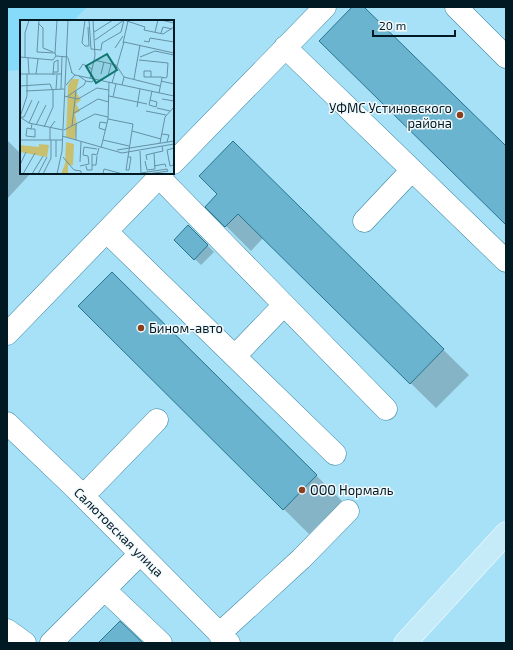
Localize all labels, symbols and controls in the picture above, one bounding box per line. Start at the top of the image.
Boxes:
scale bar [373,12,455,38]
text: 20 m [379,18,406,32]
inset map [20,20,174,174]
place label: УФМС Устиновского района [329,100,452,131]
marker: УФМС Устиновского района [455,110,465,120]
place label: Бином-авто [149,320,223,336]
marker: Бином-авто [136,323,146,333]
place label: ООО Нормаль [310,482,394,498]
street label: Салютовская улица [71,484,167,580]
marker: ООО Нормаль [297,485,307,495]

